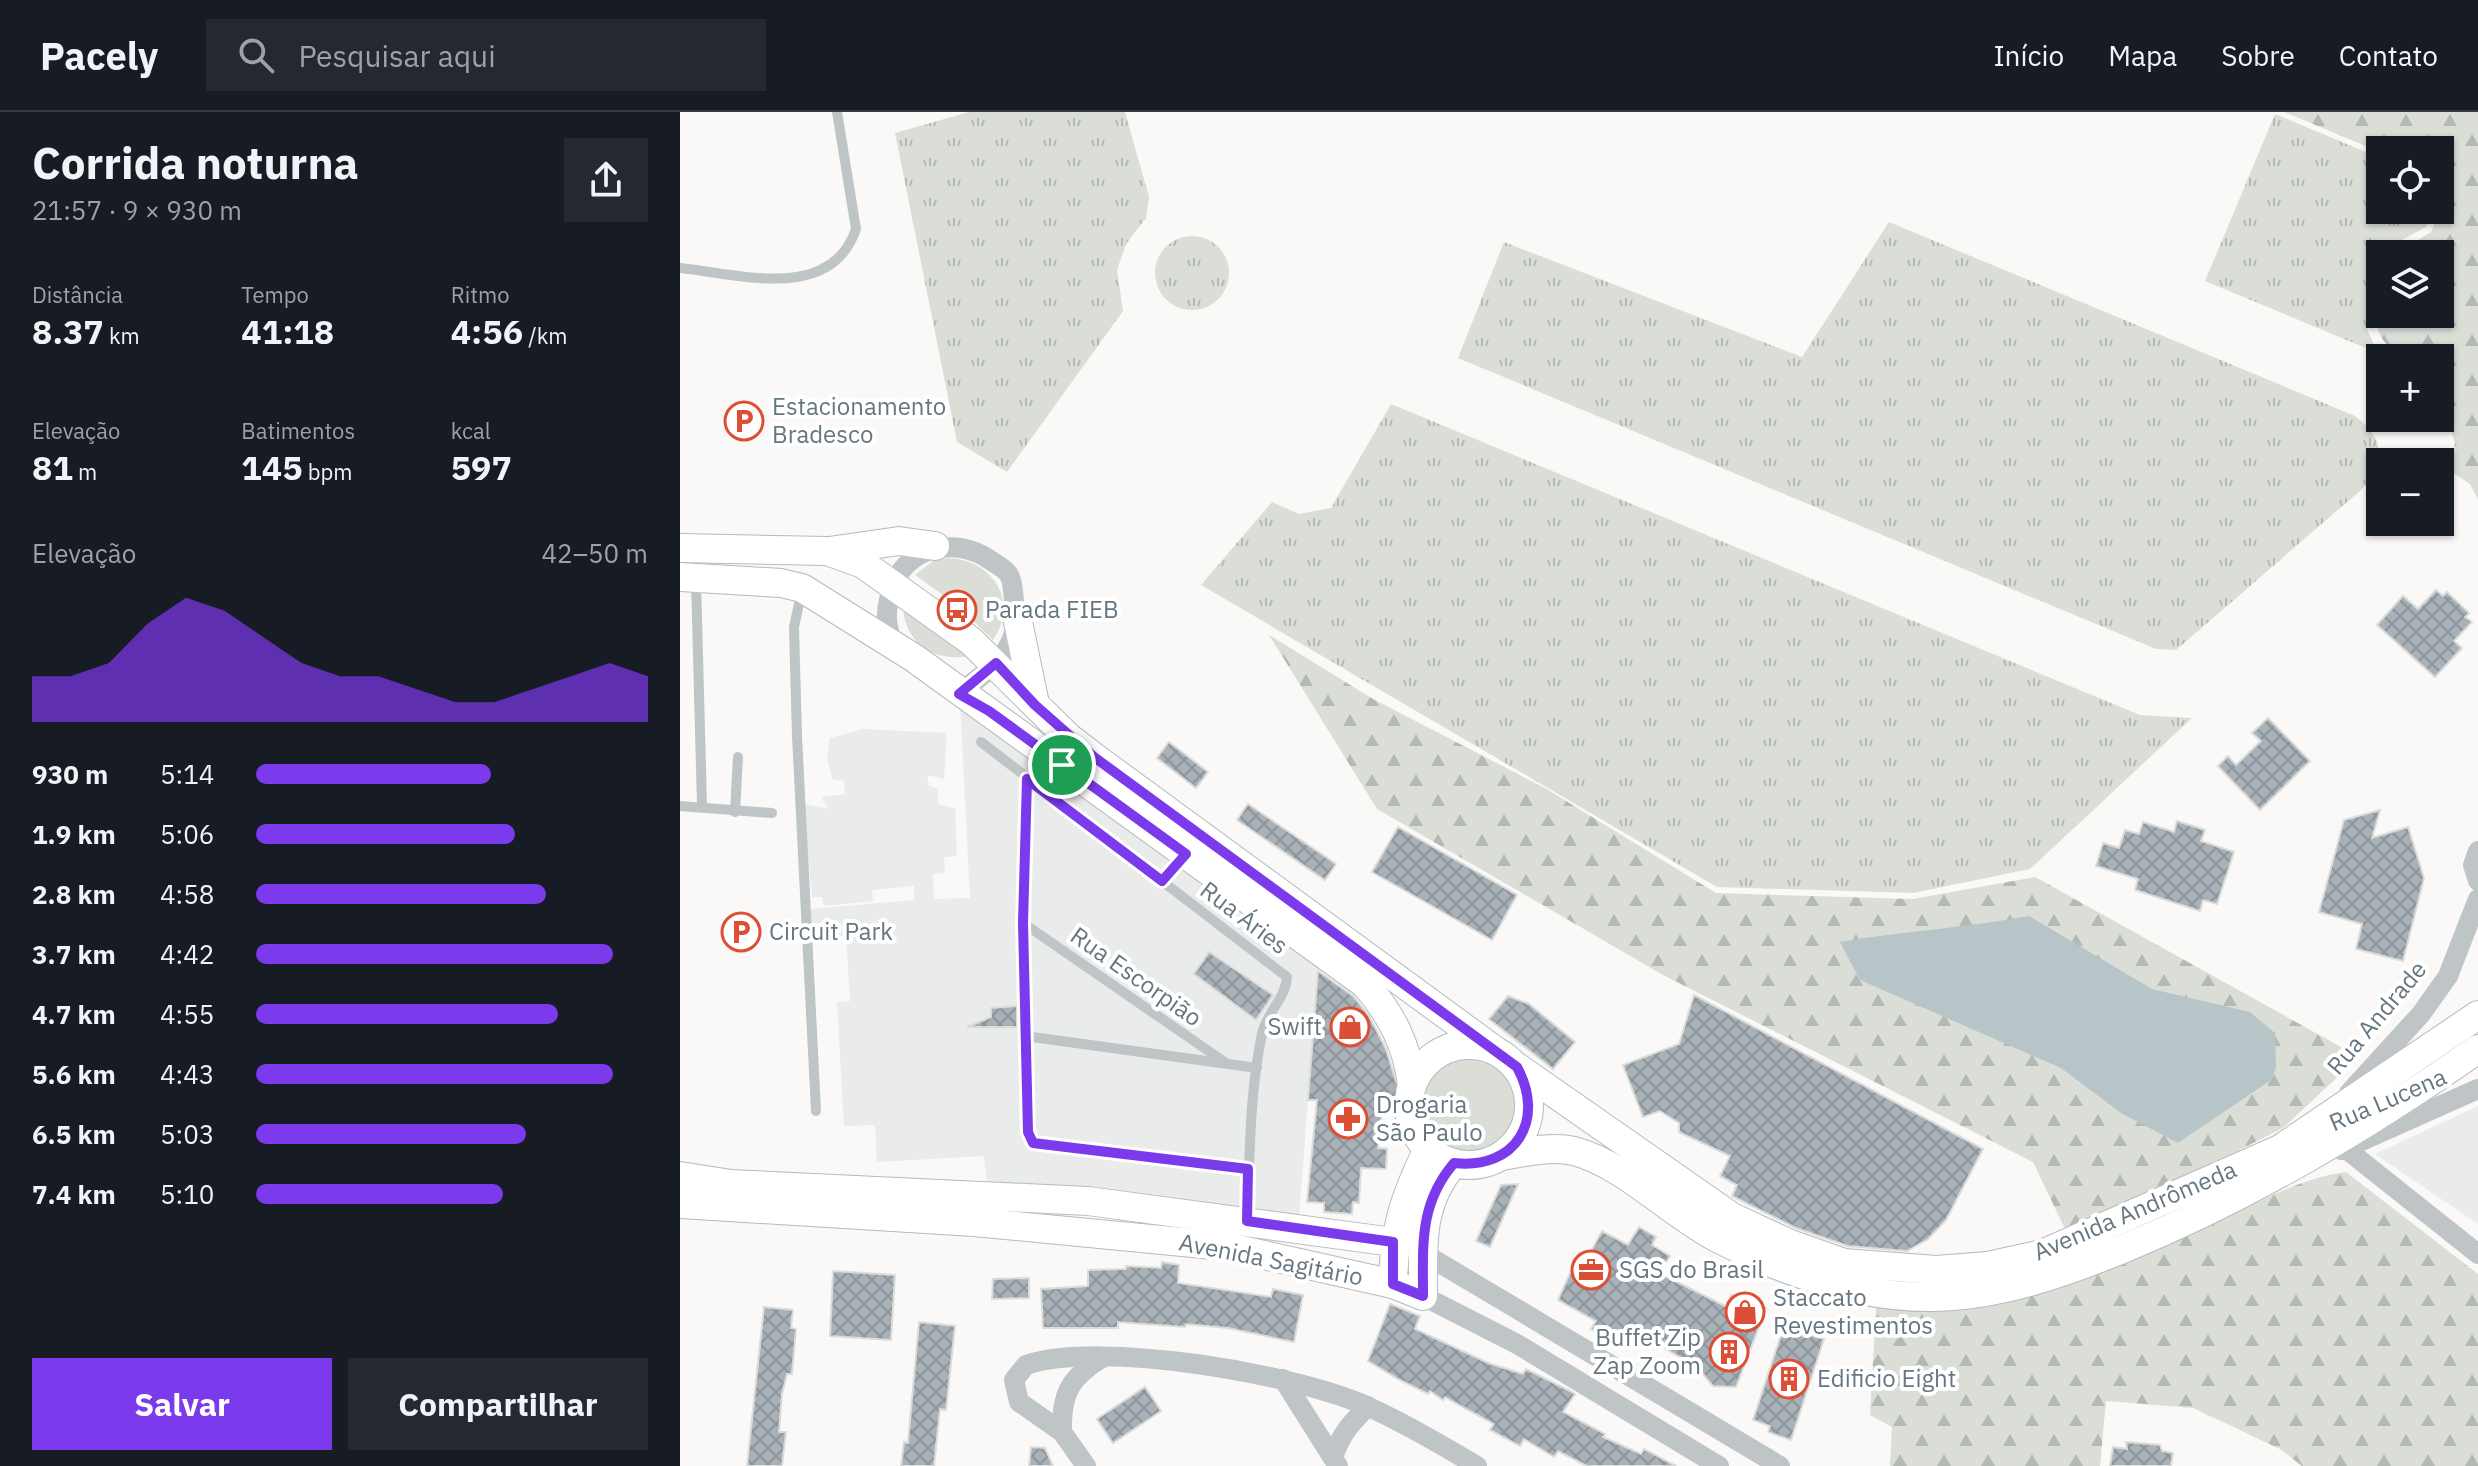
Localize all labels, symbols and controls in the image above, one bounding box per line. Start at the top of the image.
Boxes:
search box [206,19,766,91]
text: Pacely [40,31,158,80]
icon: search [234,33,278,77]
text: Pesquisar aqui [298,36,496,75]
text: Início [1993,37,2064,74]
text: Mapa [2108,37,2177,74]
text: Sobre [2221,37,2295,74]
text: Contato [2339,37,2438,74]
text: Corrida noturna [32,134,359,191]
map controls [2366,136,2454,536]
button: locate [2366,136,2454,224]
button: share [564,138,648,222]
text: 21:57 · 9 × 930 m [32,193,242,227]
button: layers [2366,240,2454,328]
text: Distância [32,280,123,309]
text: Tempo [241,280,309,309]
text: Ritmo [451,280,510,309]
text: 8.37 [32,309,104,353]
text: 41:18 [241,309,334,353]
text: 4:56 [451,309,523,353]
text: km [104,321,140,350]
text: /km [523,321,568,350]
button: + [2366,344,2454,432]
place label: Estacionamento Bradesco [772,390,946,450]
parking icon: Estacionamento Bradesco [723,400,765,442]
text: Elevação [32,416,120,445]
text: Batimentos [241,416,355,445]
text: kcal [451,416,491,445]
text: 81 [32,445,73,489]
text: 145 [241,445,303,489]
text: 597 [451,445,512,489]
button: − [2366,448,2454,536]
text: m [73,457,97,486]
text: bpm [303,457,352,486]
text: Elevação [32,536,136,570]
text: 42–50 m [541,536,648,570]
bus stop icon: Parada FIEB [936,589,978,631]
place label: Parada FIEB [985,593,1119,625]
pin [1028,731,1096,799]
icon: arrive [1040,743,1084,787]
text: 930 m [32,757,108,791]
text: 5:14 [160,757,214,791]
text: 1.9 km [32,817,116,851]
text: 5:06 [160,817,214,851]
street label: Rua Áries [1194,874,1295,961]
text: 2.8 km [32,877,116,911]
text: 4:58 [160,877,214,911]
parking icon: Circuit Park [720,911,762,953]
place label: Circuit Park [769,915,893,947]
street label: Rua Escorpião [1065,919,1209,1033]
text: 3.7 km [32,937,116,971]
text: 4:42 [160,937,214,971]
street label: Rua Andrade [2319,954,2433,1081]
text: 4.7 km [32,997,116,1031]
text: 4:55 [160,997,214,1031]
shop icon: Swift [1329,1006,1371,1048]
place label: Swift [1267,1010,1322,1042]
text: 5.6 km [32,1057,116,1091]
text: 4:43 [160,1057,214,1091]
street label: Rua Lucena [2324,1060,2451,1138]
place label: Drogaria São Paulo [1376,1088,1483,1148]
pharmacy icon: Drogaria São Paulo [1327,1098,1369,1140]
text: 6.5 km [32,1117,116,1151]
text: 5:03 [160,1117,214,1151]
street label: Avenida Andrômeda [2028,1153,2241,1267]
text: 7.4 km [32,1177,116,1211]
text: 5:10 [160,1177,214,1211]
street label: Avenida Sagitário [1177,1226,1366,1293]
office icon: SGS do Brasil [1570,1249,1612,1291]
place label: SGS do Brasil [1619,1253,1764,1285]
place label: Staccato Revestimentos [1773,1281,1933,1341]
shop icon: Staccato Revestimentos [1724,1291,1766,1333]
place label: Buffet Zip Zap Zoom [1593,1321,1701,1381]
building icon: Buffet Zip Zap Zoom [1708,1331,1750,1373]
button: Salvar [32,1358,332,1450]
button: Compartilhar [348,1358,648,1450]
building icon: Edificio Eight [1768,1358,1810,1400]
place label: Edificio Eight [1817,1362,1956,1394]

